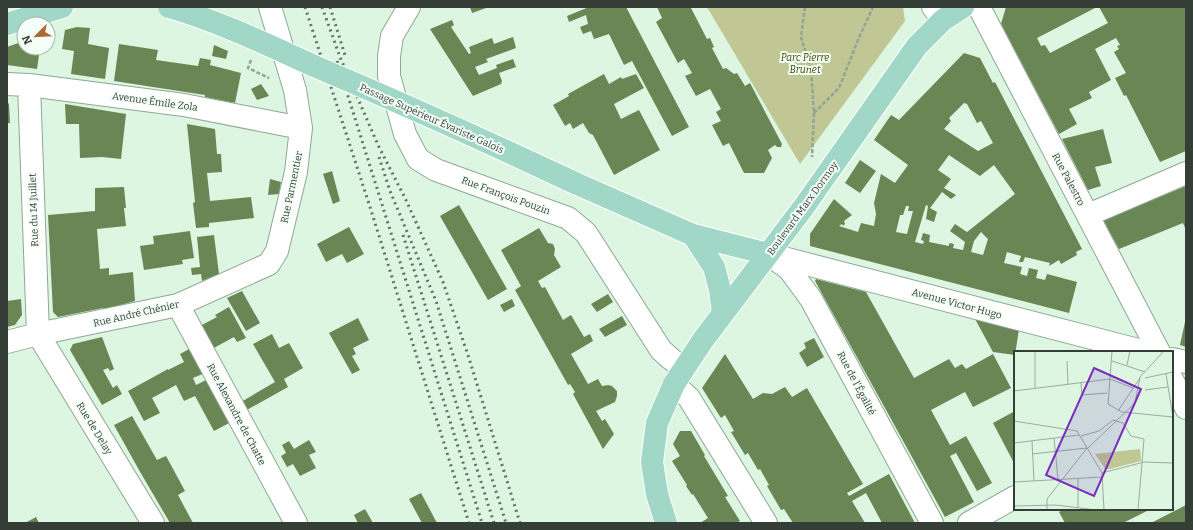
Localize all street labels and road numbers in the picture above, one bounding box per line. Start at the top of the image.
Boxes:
street label: Passage Supérieur Évariste Galois [358,80,507,156]
street label: Avenue Émile Zola [111,88,199,114]
street label: Rue Parmentier [278,150,306,224]
street label: Rue Palestro [1049,151,1087,208]
street label: Boulevard Marx Dormoy [765,159,841,258]
street label: Rue du 14 Juillet [27,173,41,247]
street label: Rue François Pouzin [460,174,552,218]
street label: Avenue Victor Hugo [910,286,1003,322]
street label: Rue André Chénier [92,298,181,330]
street label: Rue de l'Égalité [834,349,880,417]
street label: Rue Alexandre de Chatte [204,362,268,467]
street label: Rue de Delay [74,400,115,458]

